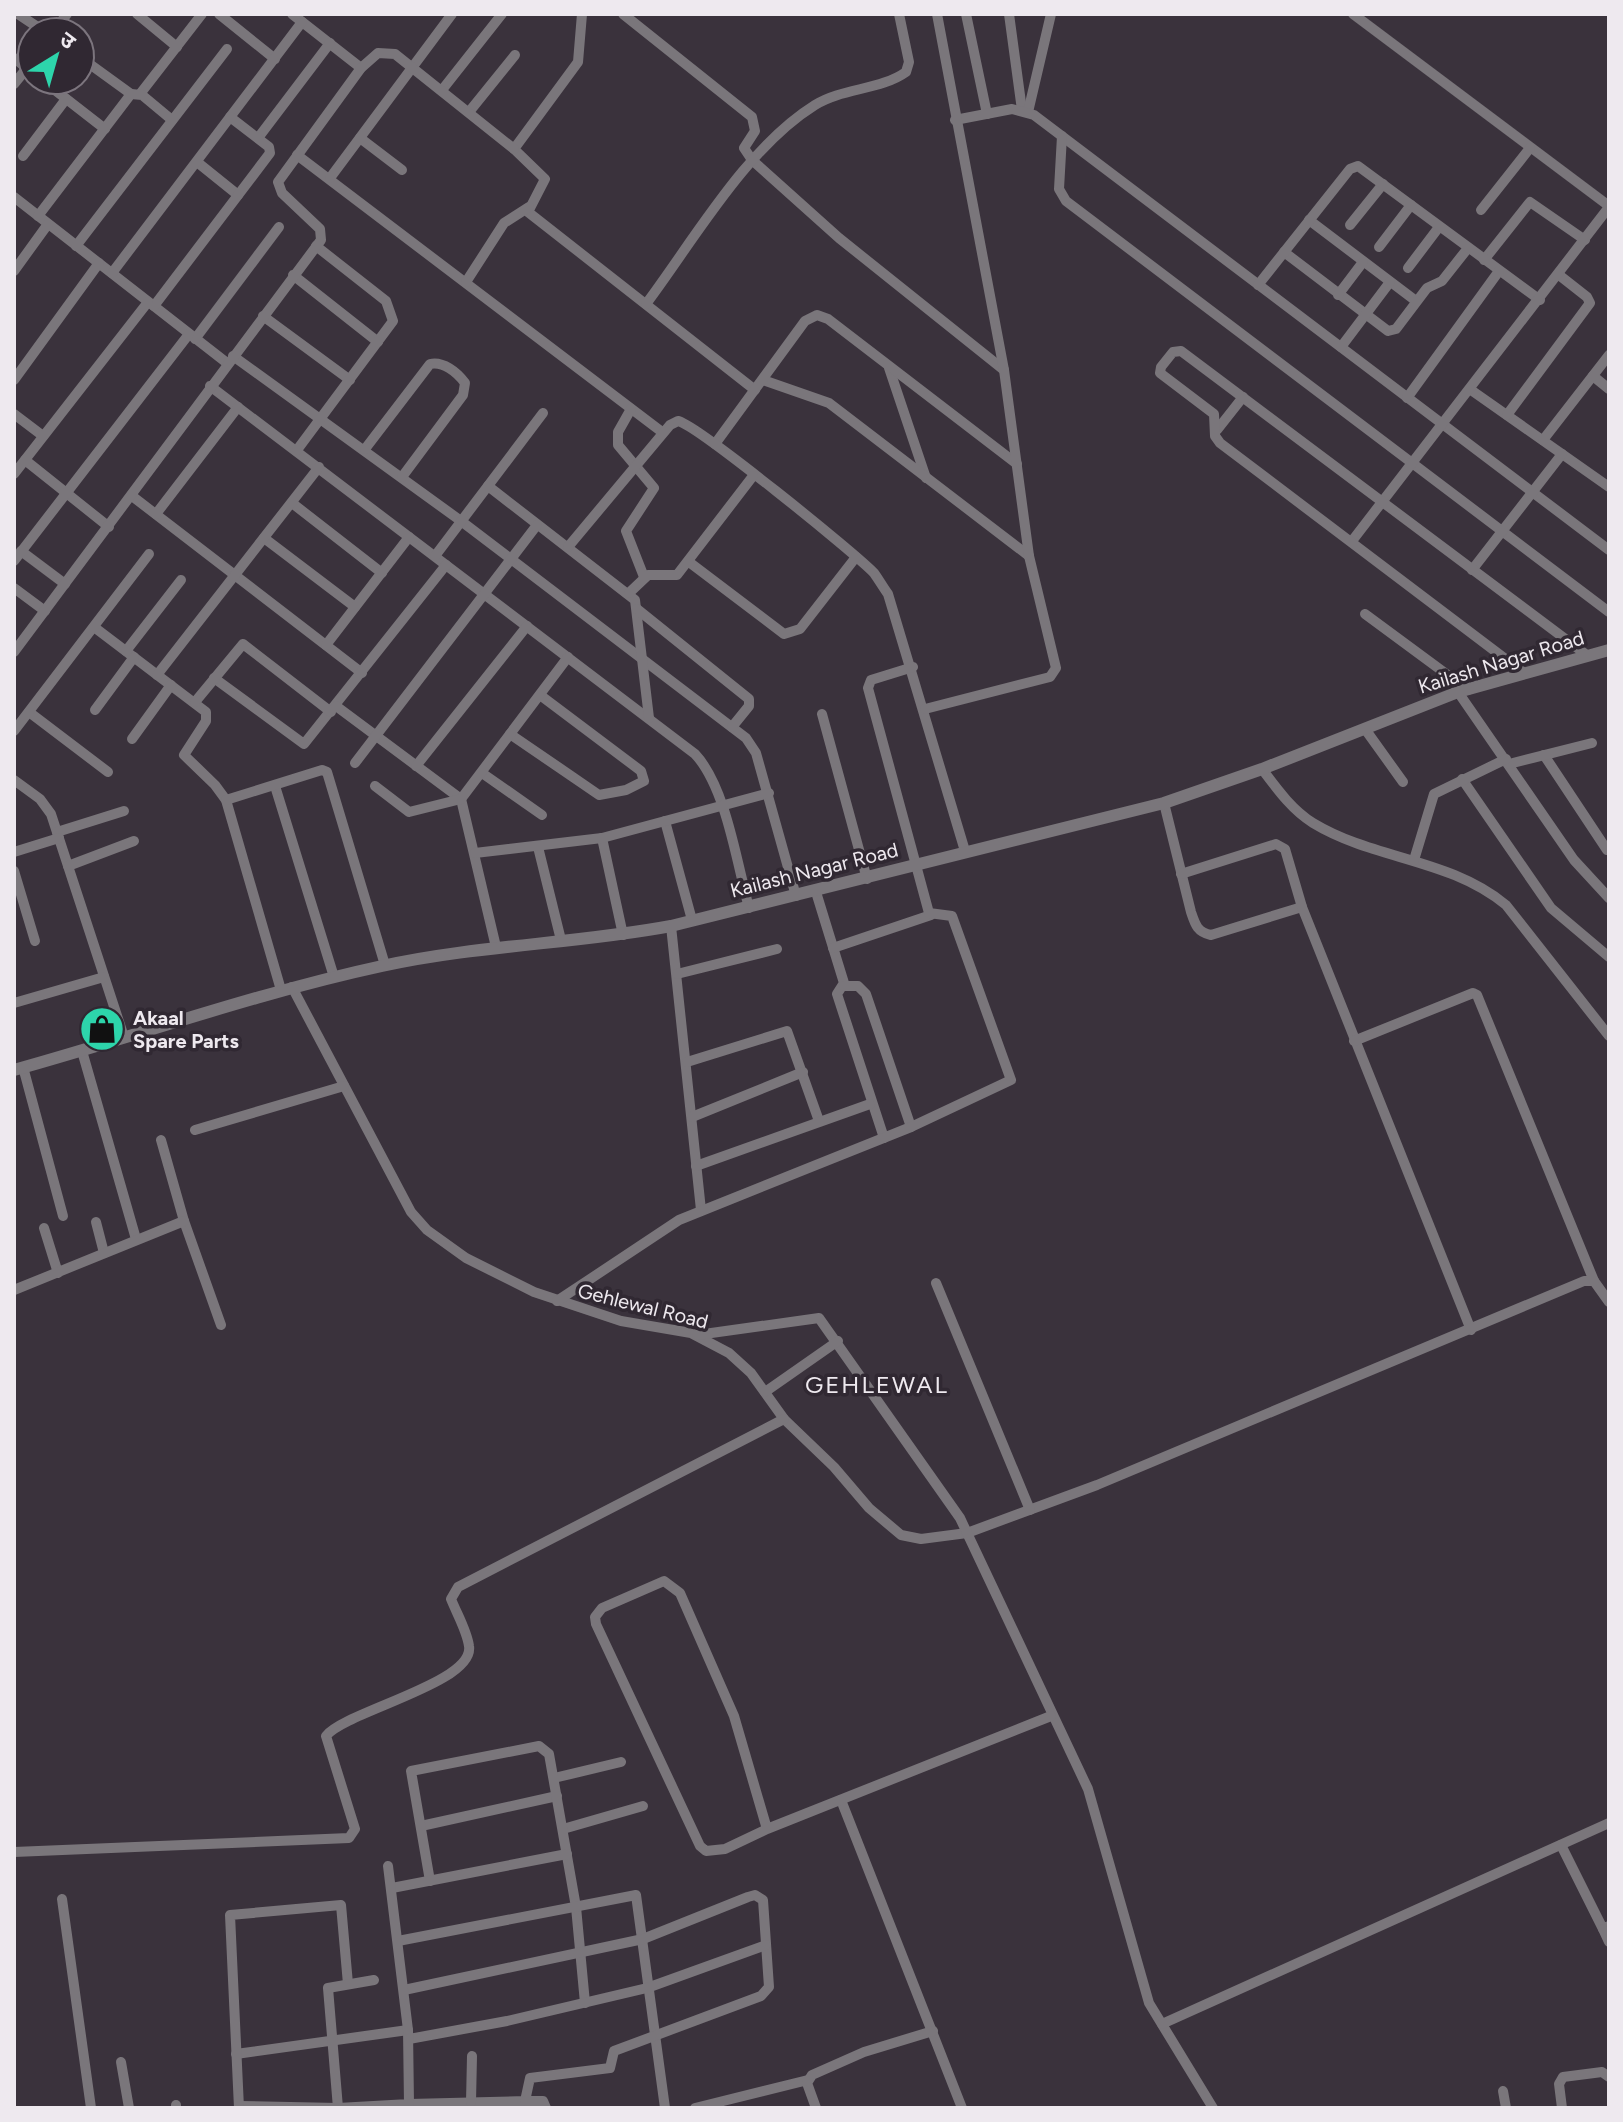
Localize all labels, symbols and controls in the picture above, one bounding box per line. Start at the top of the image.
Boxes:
north arrow [16,16,96,96]
text: उ [54,26,82,56]
street label: Kailash Nagar Road [1415,625,1587,699]
street label: Kailash Nagar Road [728,838,900,902]
shop icon: Akaal Spare Parts [78,1005,126,1053]
place label: Akaal Spare Parts [133,1006,239,1053]
street label: Gehlewal Road [575,1278,711,1334]
district label: GEHLEWAL [805,1370,949,1399]

